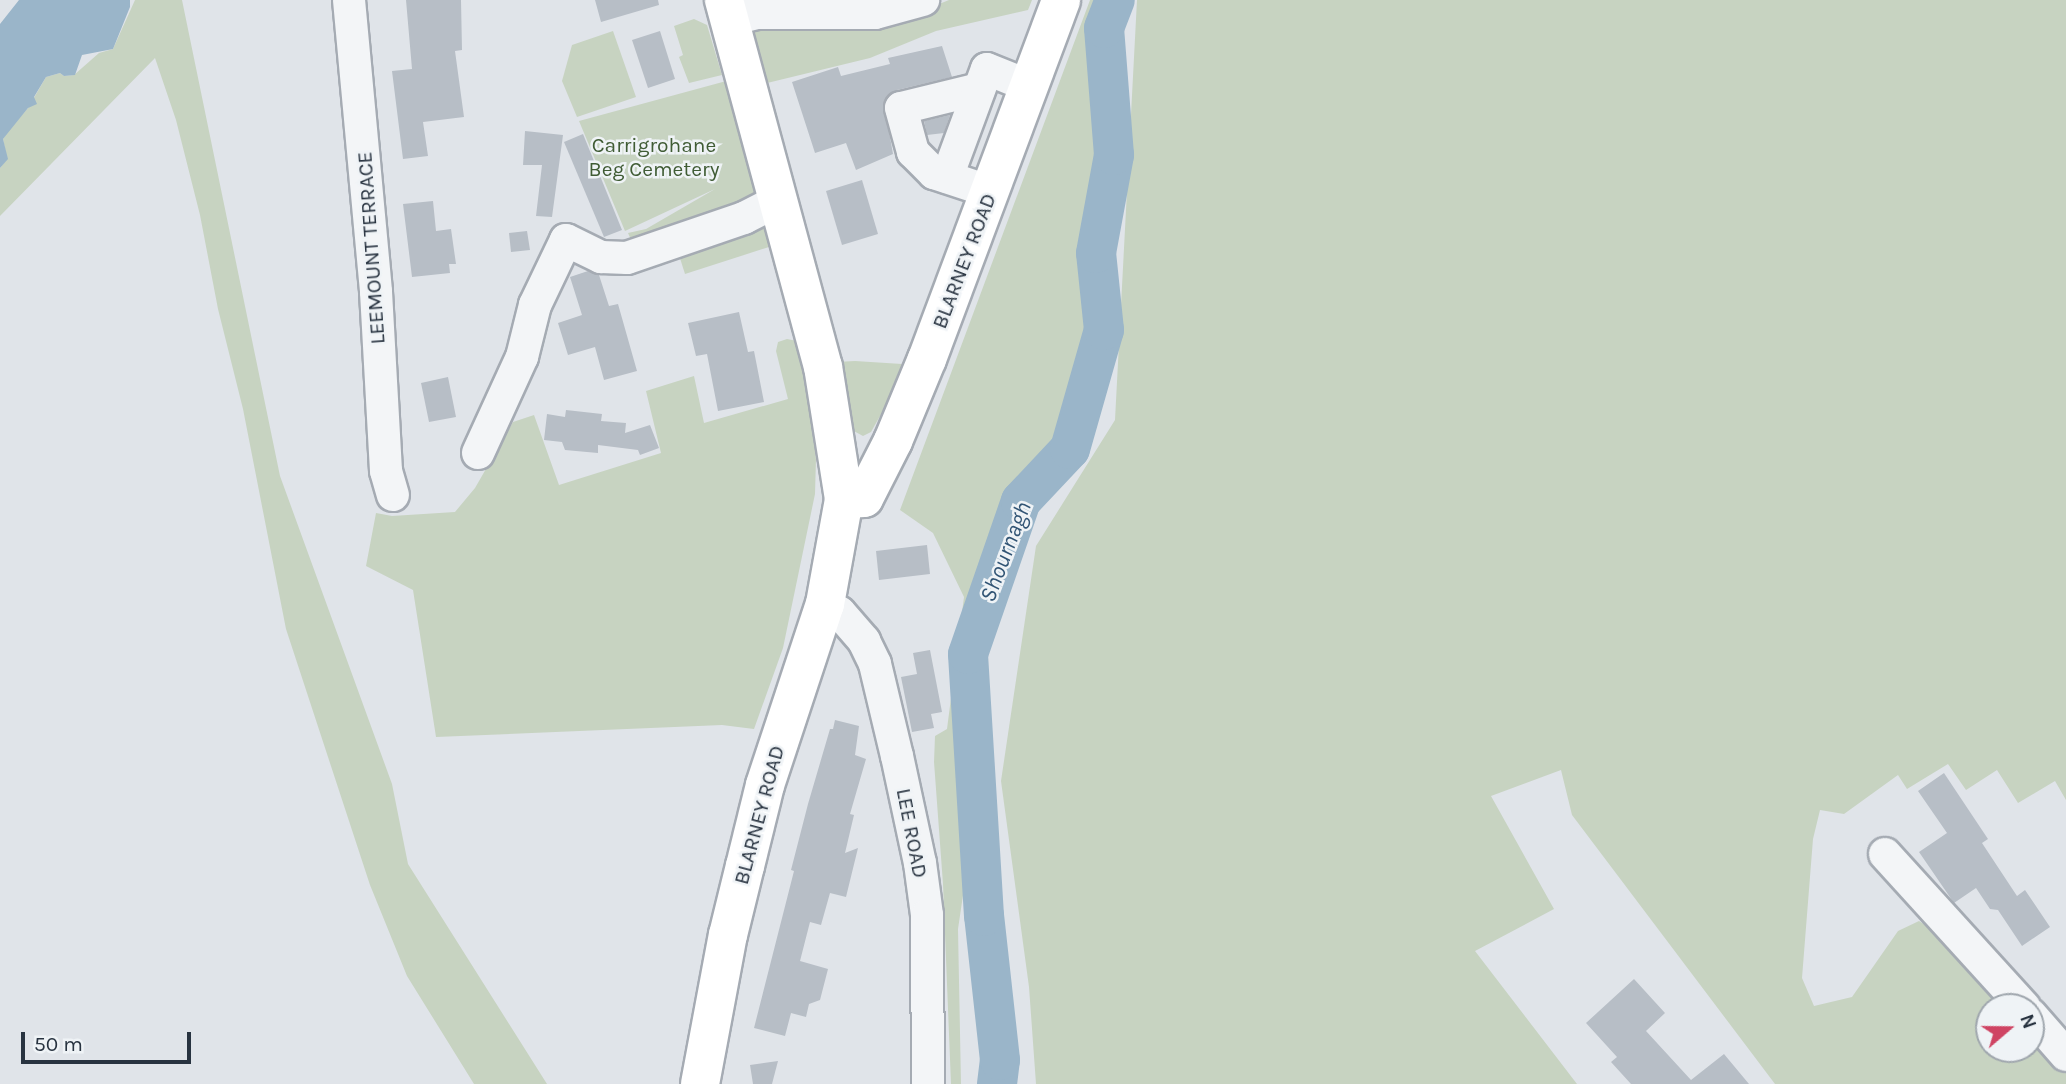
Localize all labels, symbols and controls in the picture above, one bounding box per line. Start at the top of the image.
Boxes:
park label: Carrigrohane Beg Cemetery [589,132,719,182]
street label: LEEMOUNT TERRACE [352,151,390,345]
street label: BLARNEY ROAD [927,190,1001,332]
water label: Shournagh [974,498,1038,606]
street label: BLARNEY ROAD [728,743,790,887]
street label: LEE ROAD [891,786,933,880]
north arrow [1975,993,2045,1063]
text: N [2015,1011,2041,1032]
scale bar [24,1018,194,1062]
text: 50 m [34,1032,83,1056]

